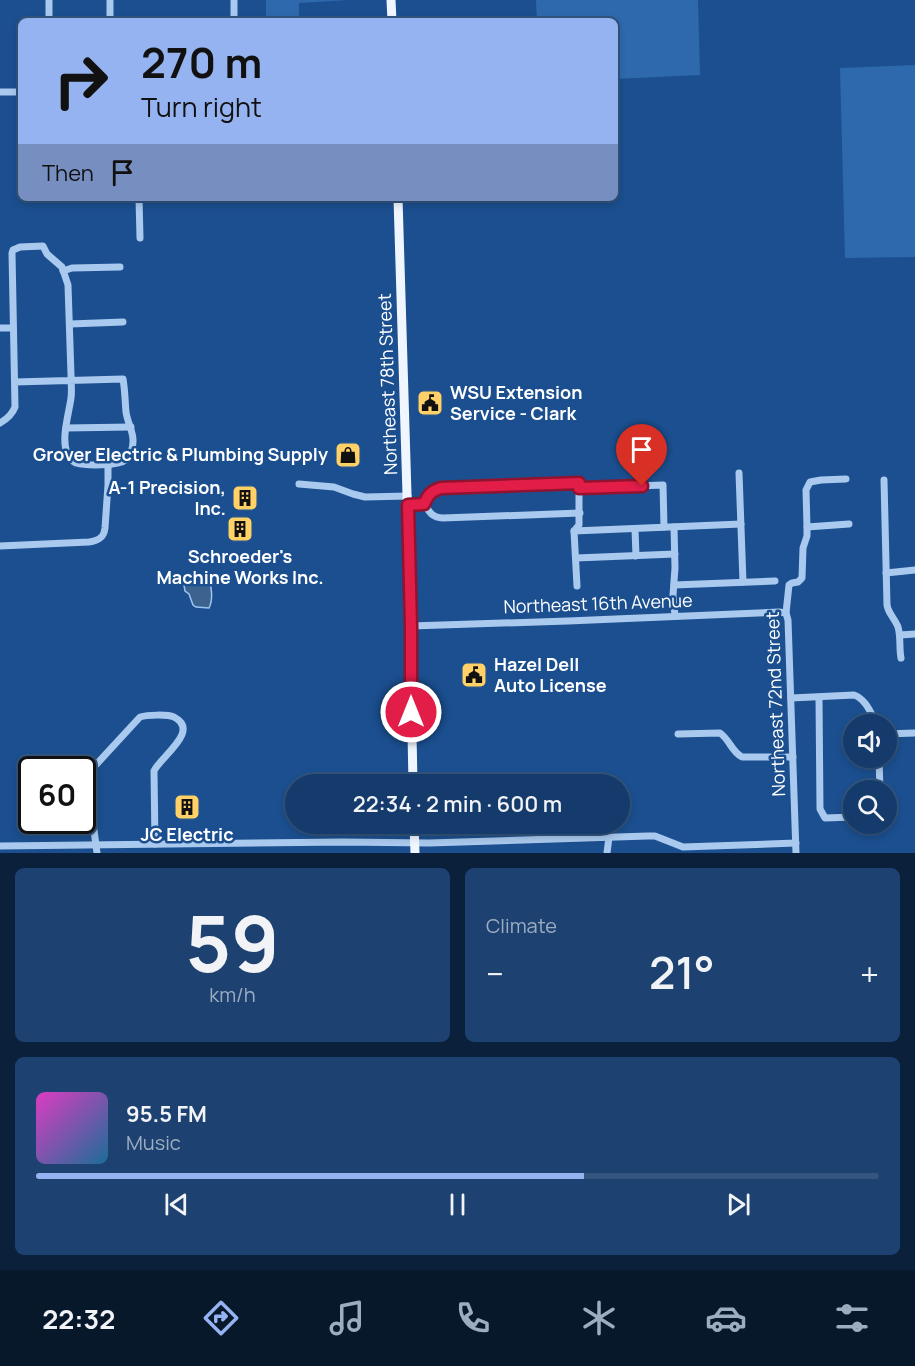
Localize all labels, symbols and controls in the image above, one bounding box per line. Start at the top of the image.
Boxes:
text: 270 m [141,33,262,91]
icon: right [42,42,120,120]
text: Turn right [141,88,262,125]
icon: arrive [106,156,139,189]
text: Then [42,158,94,188]
street label: Northeast 78th Street [372,293,402,475]
place label: WSU Extension Service - Clark [450,380,582,425]
public building icon: WSU Extension Service - Clark [415,388,445,418]
pin [616,424,667,486]
icon: arrive [625,433,658,466]
shop icon: Grover Electric & Plumbing Supply [333,440,363,470]
place label: Grover Electric & Plumbing Supply [33,442,328,466]
place label: A-1 Precision, Inc. [108,475,226,520]
building icon: A-1 Precision, Inc. [230,483,260,513]
building icon: Schroeder's Machine Works Inc. [225,514,255,544]
place label: Schroeder's Machine Works Inc. [156,544,324,589]
street label: Northeast 16th Avenue [503,588,693,618]
street label: Northeast 72nd Street [760,611,790,797]
place label: Hazel Dell Auto License [494,652,607,697]
public building icon: Hazel Dell Auto License [459,660,489,690]
position arrow [379,680,443,744]
map controls [843,714,897,834]
button: sound [843,714,897,768]
speed limit sign: 60 [18,756,96,834]
button: search [843,780,897,834]
text: 22:34 · 2 min · 600 m [353,789,562,819]
building icon: JC Electric [172,792,202,822]
place label: JC Electric [140,822,234,846]
text: 59 [185,889,280,995]
text: Climate [486,912,557,939]
text: 21° [649,941,715,1003]
text: − [486,951,504,996]
text: + [860,951,879,996]
text: km/h [209,981,256,1008]
text: 95.5 FM [126,1099,207,1129]
text: Music [126,1129,181,1156]
icon: previous [160,1188,193,1221]
icon: pause [441,1188,474,1221]
icon: next [722,1188,755,1221]
icon: directions [200,1297,242,1339]
icon: music [326,1297,368,1339]
icon: phone [452,1297,494,1339]
icon: climate [578,1297,620,1339]
icon: car [705,1297,747,1339]
icon: filters [831,1297,873,1339]
text: 22:32 [42,1300,115,1337]

